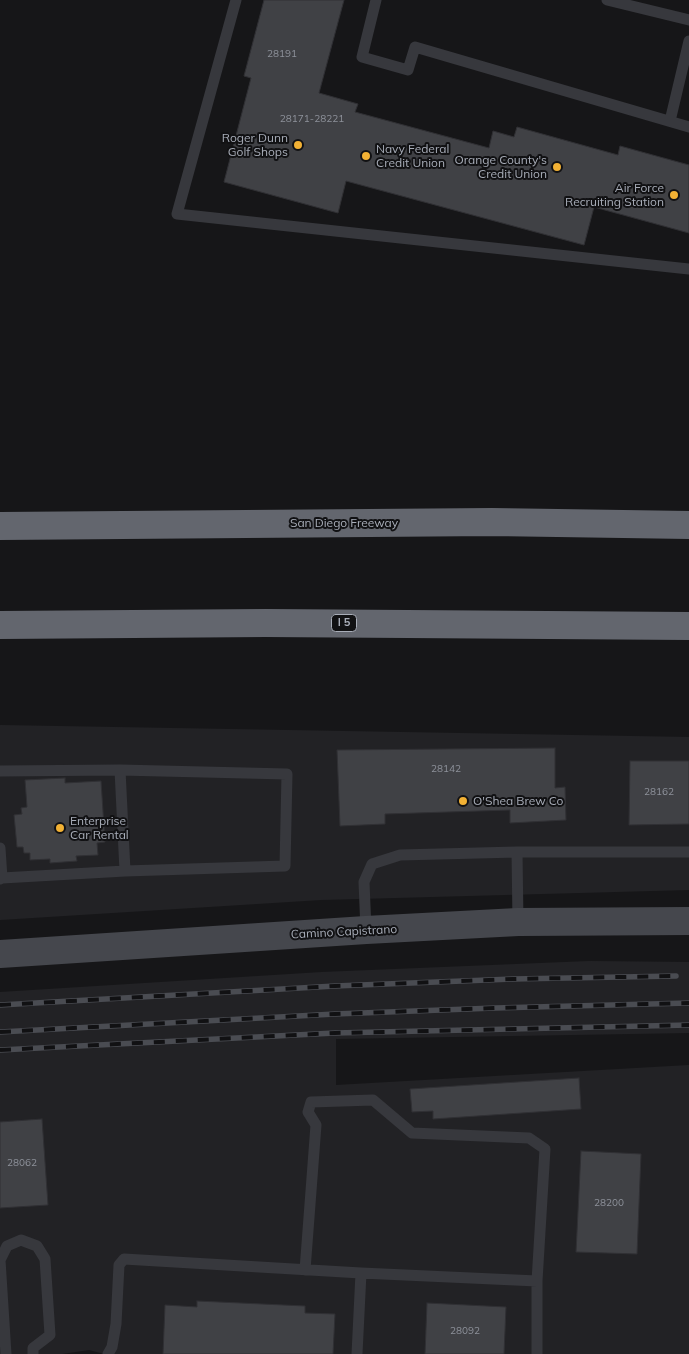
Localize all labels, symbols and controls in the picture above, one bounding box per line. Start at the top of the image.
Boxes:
house number: 28191 [267,48,297,60]
house number: 28171-28221 [280,113,344,125]
place label: Roger Dunn Golf Shops [222,131,288,159]
marker: Roger Dunn Golf Shops [292,139,304,151]
place label: Navy Federal Credit Union [376,142,449,170]
marker: Navy Federal Credit Union [360,150,372,162]
place label: Orange County's Credit Union [454,153,547,181]
marker: Orange County's Credit Union [551,161,563,173]
place label: Air Force Recruiting Station [565,181,664,209]
marker: Air Force Recruiting Station [668,189,680,201]
street label: San Diego Freeway [290,516,398,530]
road number: I 5 [332,614,356,632]
house number: 28142 [431,763,461,775]
house number: 28162 [644,786,674,798]
place label: O'Shea Brew Co [473,794,563,808]
marker: O'Shea Brew Co [457,795,469,807]
place label: Enterprise Car Rental [70,814,129,842]
marker: Enterprise Car Rental [54,822,66,834]
street label: Camino Capistrano [291,922,397,942]
house number: 28062 [7,1157,37,1169]
house number: 28200 [594,1197,624,1209]
house number: 28092 [450,1325,480,1337]

